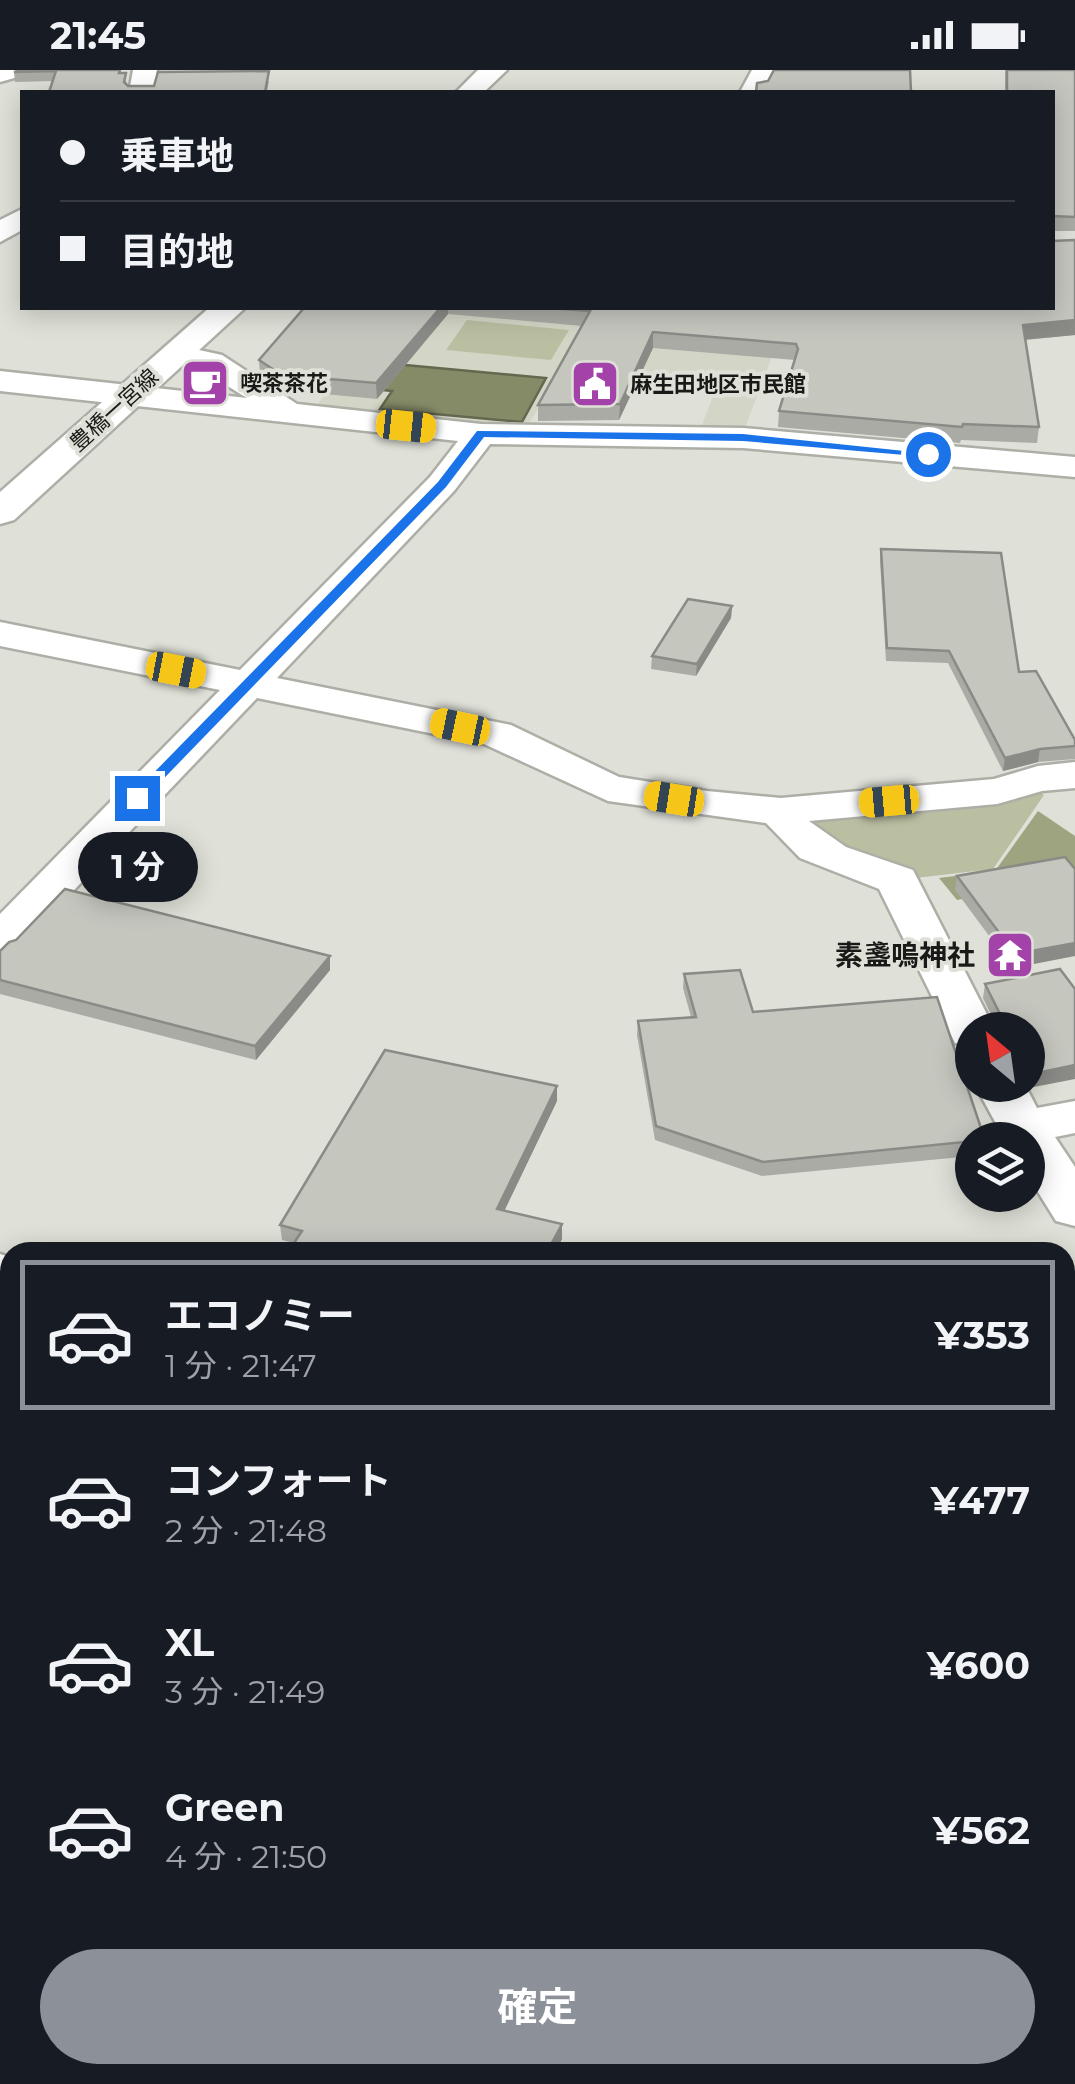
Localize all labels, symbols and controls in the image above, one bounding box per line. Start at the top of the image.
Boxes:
text: 21:45 [50,12,146,59]
text: 乗車地 [120,132,234,179]
text: 目的地 [120,228,234,275]
cafe icon: 喫茶茶花 [179,357,231,409]
public building icon: 麻生田地区市民館 [569,358,621,410]
street label: 豊橋一宮線 [64,363,164,457]
place label: 喫茶茶花 [240,370,328,397]
place label: 麻生田地区市民館 [630,371,806,398]
car [375,408,437,444]
route start [906,432,951,477]
car [144,650,208,690]
car [428,706,492,748]
route end [115,776,160,821]
car [642,779,706,819]
car [858,783,920,819]
callout: 1 分 [77,833,197,903]
text: 1 分 [111,847,165,886]
temple icon: 素盞嗚神社 [984,929,1036,981]
place label: 素盞嗚神社 [835,938,975,972]
north arrow [955,1012,1045,1102]
map controls [955,1012,1045,1212]
button: layers [955,1122,1045,1212]
icon: car [45,1290,135,1380]
text: エコノミー [165,1292,355,1339]
text: ¥353 [935,1312,1030,1359]
text: 1 分 · 21:47 [165,1346,317,1385]
icon: car [45,1455,135,1545]
text: コンフォート [165,1457,392,1504]
text: ¥477 [931,1477,1030,1524]
text: 2 分 · 21:48 [165,1511,327,1550]
text: XL [165,1619,214,1666]
icon: car [45,1620,135,1710]
text: ¥600 [927,1642,1030,1689]
text: 3 分 · 21:49 [165,1672,325,1711]
text: Green [165,1784,285,1831]
icon: car [45,1785,135,1875]
text: ¥562 [933,1807,1030,1854]
text: 4 分 · 21:50 [165,1837,327,1876]
button: 確定 [40,1949,1035,2064]

